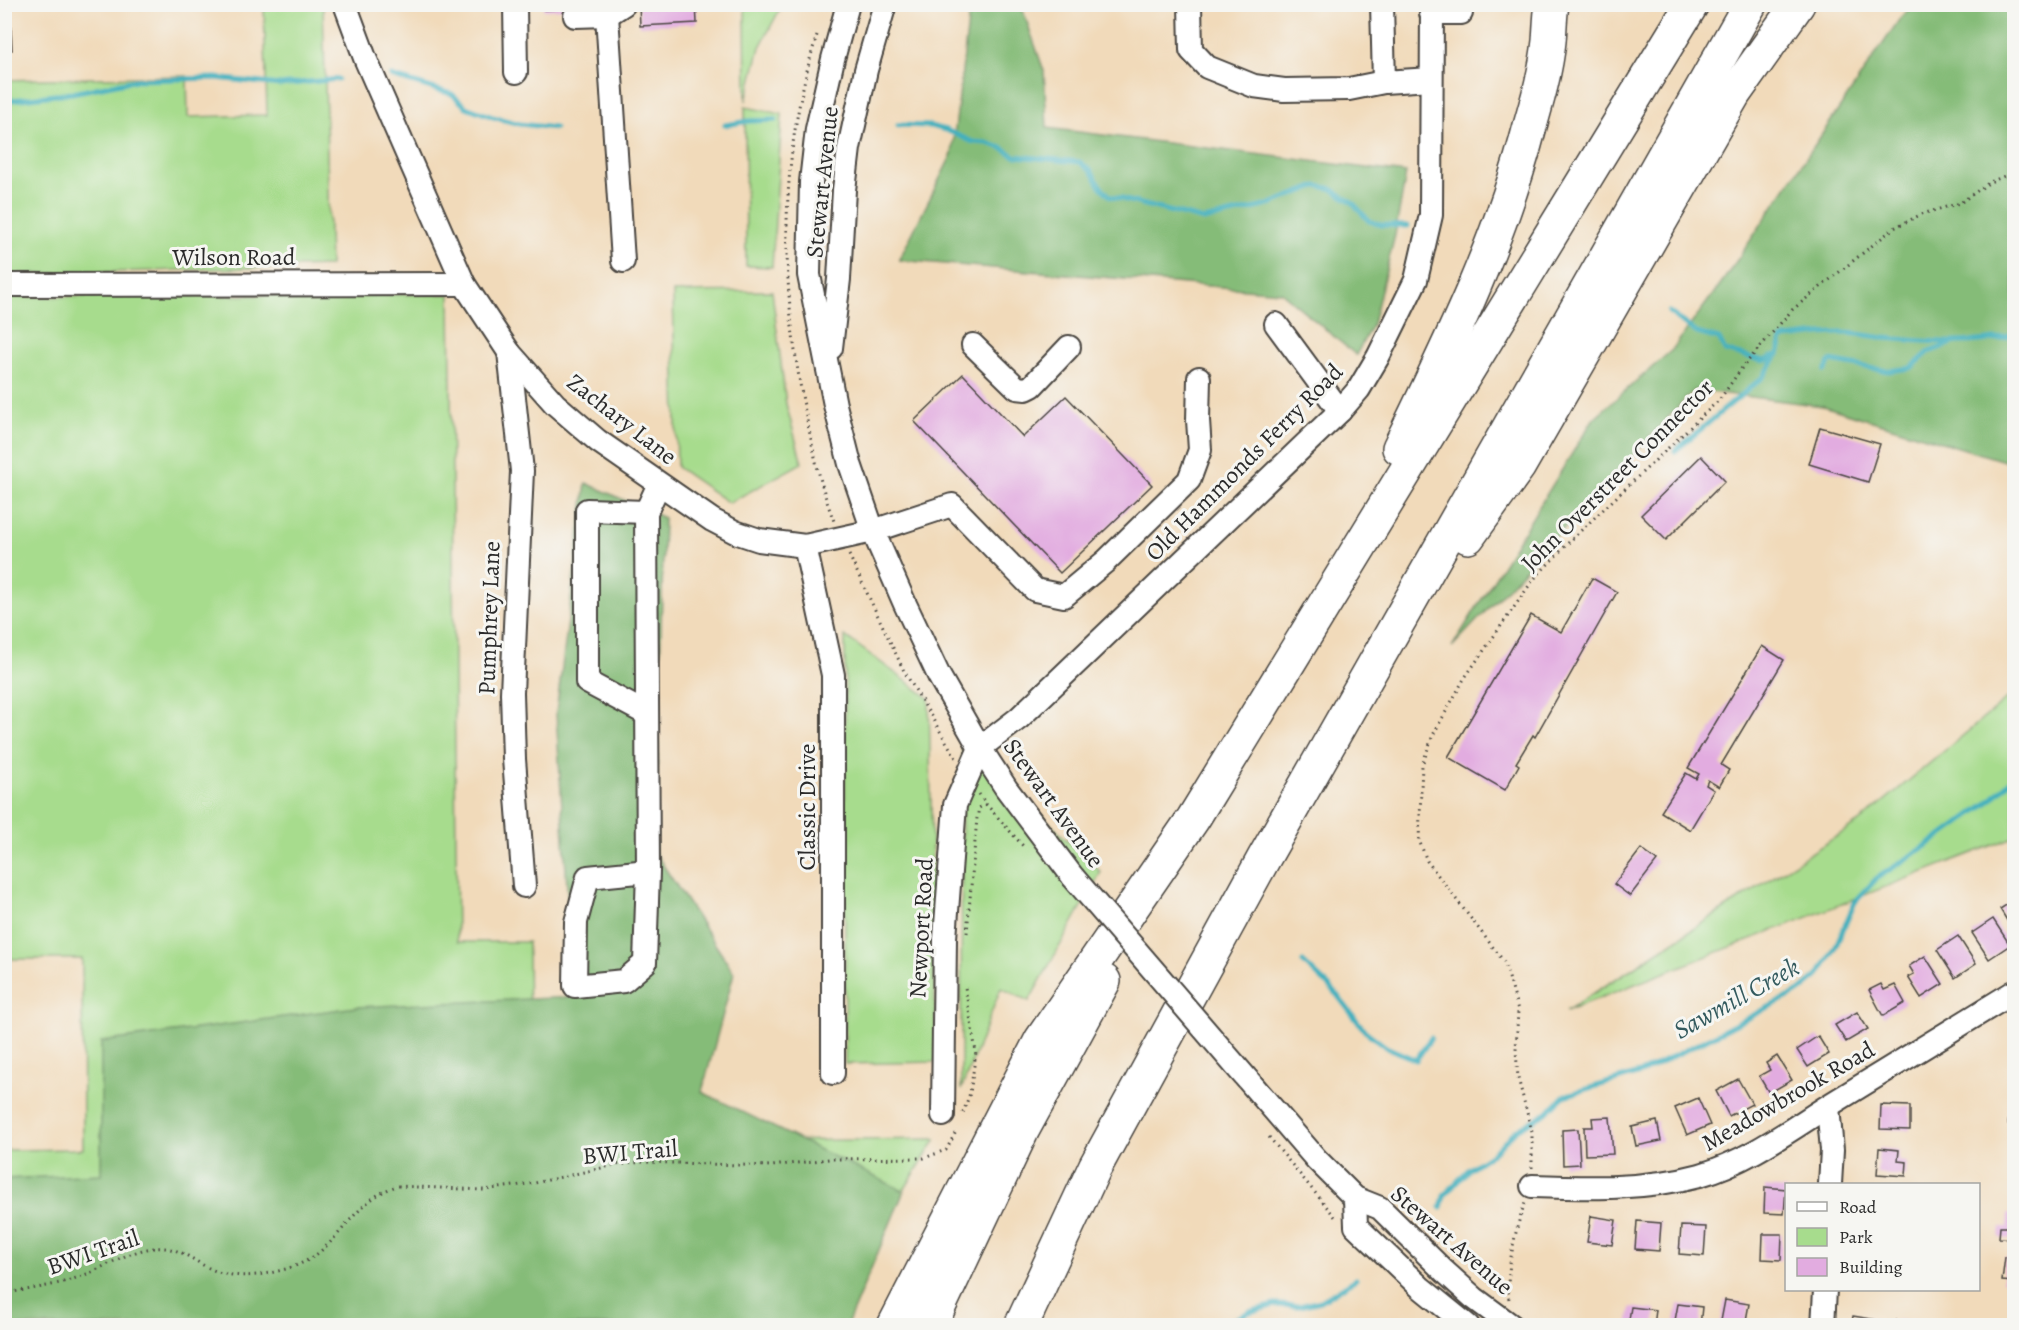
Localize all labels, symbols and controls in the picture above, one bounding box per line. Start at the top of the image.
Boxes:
street label: Stewart Avenue [798,105,846,259]
street label: Wilson Road [171,241,296,273]
street label: Old Hammonds Ferry Road [1138,356,1350,568]
street label: Zachary Lane [560,366,684,472]
street label: John Overstreet Connector [1514,372,1720,578]
street label: Pumphrey Lane [470,540,508,696]
street label: Stewart Avenue [996,732,1112,874]
street label: Classic Drive [791,744,823,870]
street label: Newport Road [901,857,941,999]
water label: Sawmill Creek [1667,949,1805,1047]
street label: Meadowbrook Road [1696,1033,1880,1159]
street label: BWI Trail [581,1132,679,1172]
street label: Stewart Avenue [1384,1178,1520,1302]
legend [1785,1183,1980,1291]
text: Road [1839,1195,1877,1219]
street label: BWI Trail [43,1221,143,1283]
text: Park [1839,1225,1873,1249]
text: Building [1839,1255,1903,1279]

